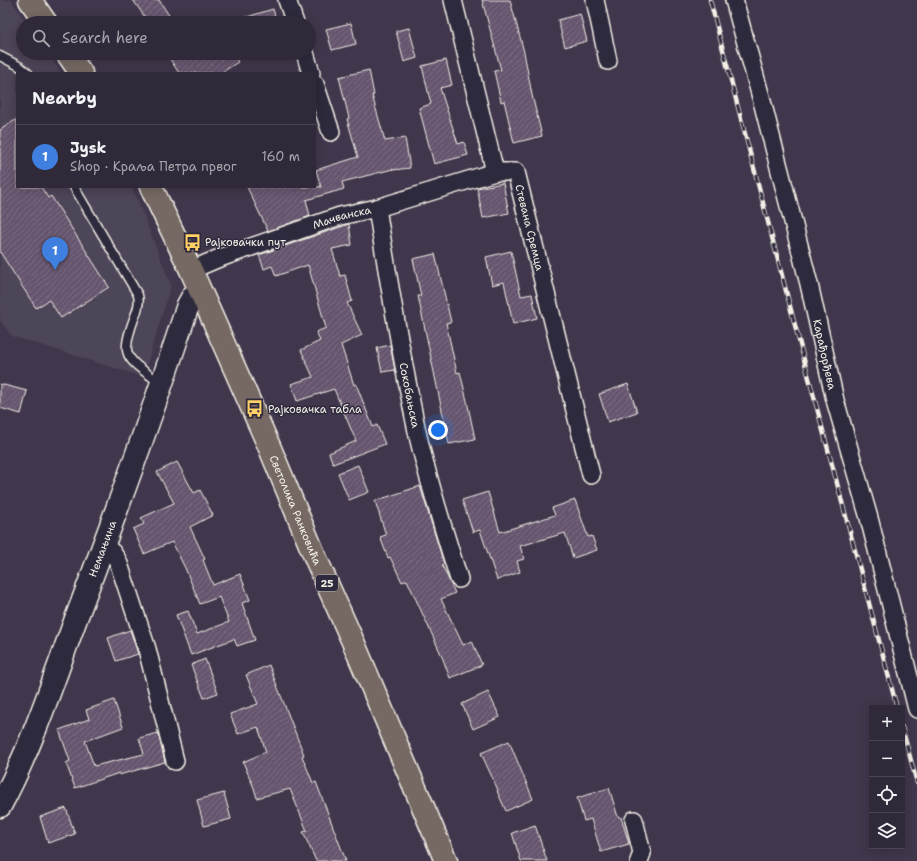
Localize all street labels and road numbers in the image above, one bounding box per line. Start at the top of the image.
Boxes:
street label: Стевана Сремца [511,183,547,273]
street label: Мачванска [311,202,373,233]
street label: Карађорђева [809,318,840,391]
street label: Сокобањска [395,361,423,429]
street label: Светолика Ранковића [266,453,325,568]
street label: Немањина [85,518,120,579]
road number: 25 [316,575,338,591]

